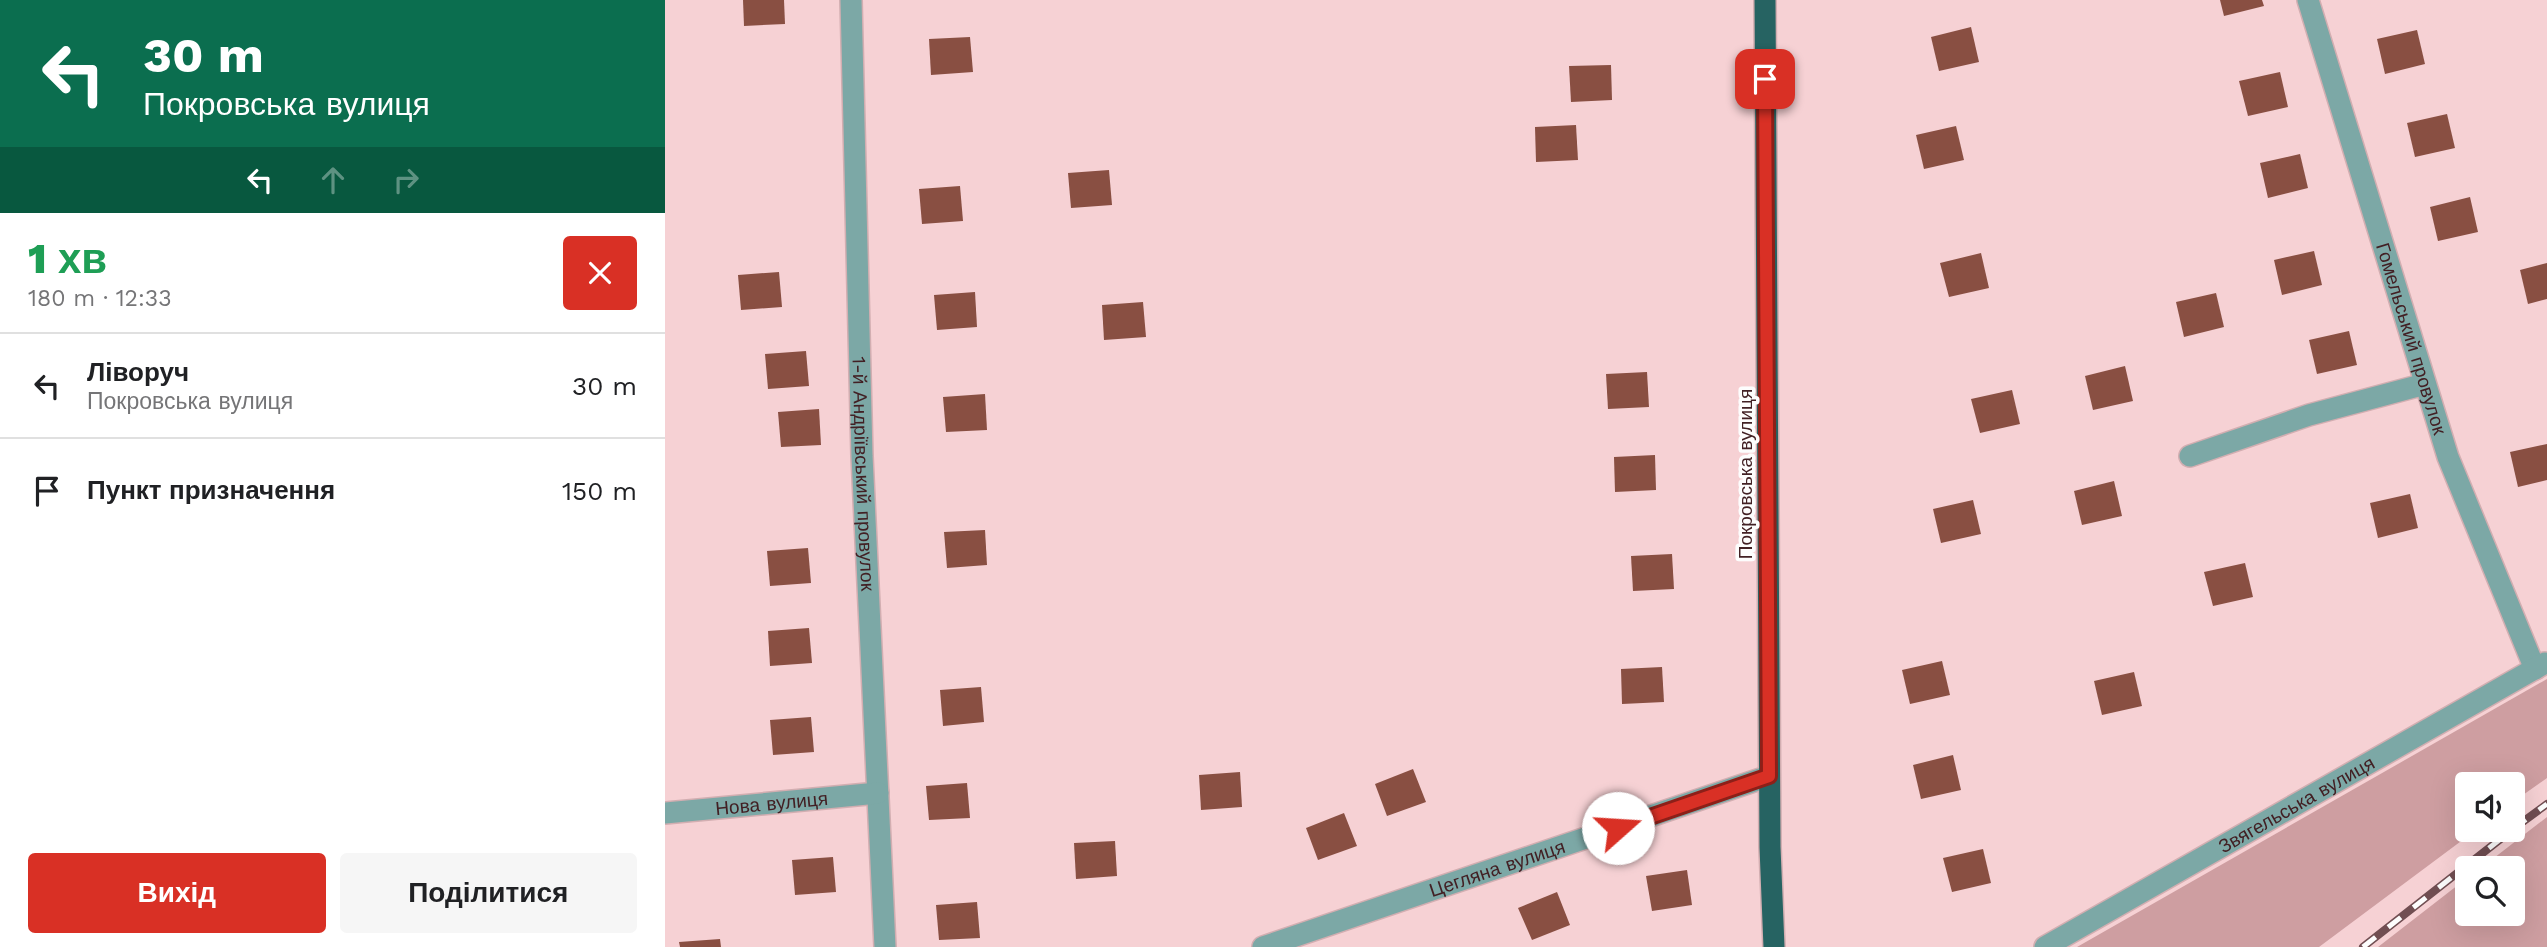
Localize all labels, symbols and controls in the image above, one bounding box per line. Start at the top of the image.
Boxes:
text: 30 m [143,26,264,84]
icon: left [28,28,119,119]
pin [1735,49,1795,109]
icon: arrive [1746,60,1784,98]
text: Покровська вулиця [143,85,430,123]
icon: left [241,161,279,199]
icon: ahead [314,161,352,199]
icon: right [387,161,425,199]
text: 1 хв [28,234,107,283]
button: close [563,236,637,310]
street label: Гомельський провулок [2371,240,2452,438]
text: 180 m · 12:33 [28,285,172,312]
street label: 1-й Андріївський провулок [848,356,880,592]
text: Ліворуч [87,357,189,387]
icon: left [28,367,66,405]
text: 30 m [572,371,637,401]
text: Покровська вулиця [87,388,293,415]
street label: Покровська вулиця [1734,389,1757,559]
icon: arrive [28,472,66,510]
text: Пункт призначення [87,475,335,505]
text: 150 m [562,476,637,506]
street label: Звягельська вулиця [2214,751,2378,858]
map controls [2455,772,2525,926]
button: sound [2455,772,2525,842]
street label: Нова вулиця [714,786,829,820]
position arrow [1581,791,1655,865]
street label: Цегляна вулиця [1426,834,1568,902]
button: Вихід [28,853,326,933]
button: Поділитися [340,853,637,933]
button: search [2455,856,2525,926]

